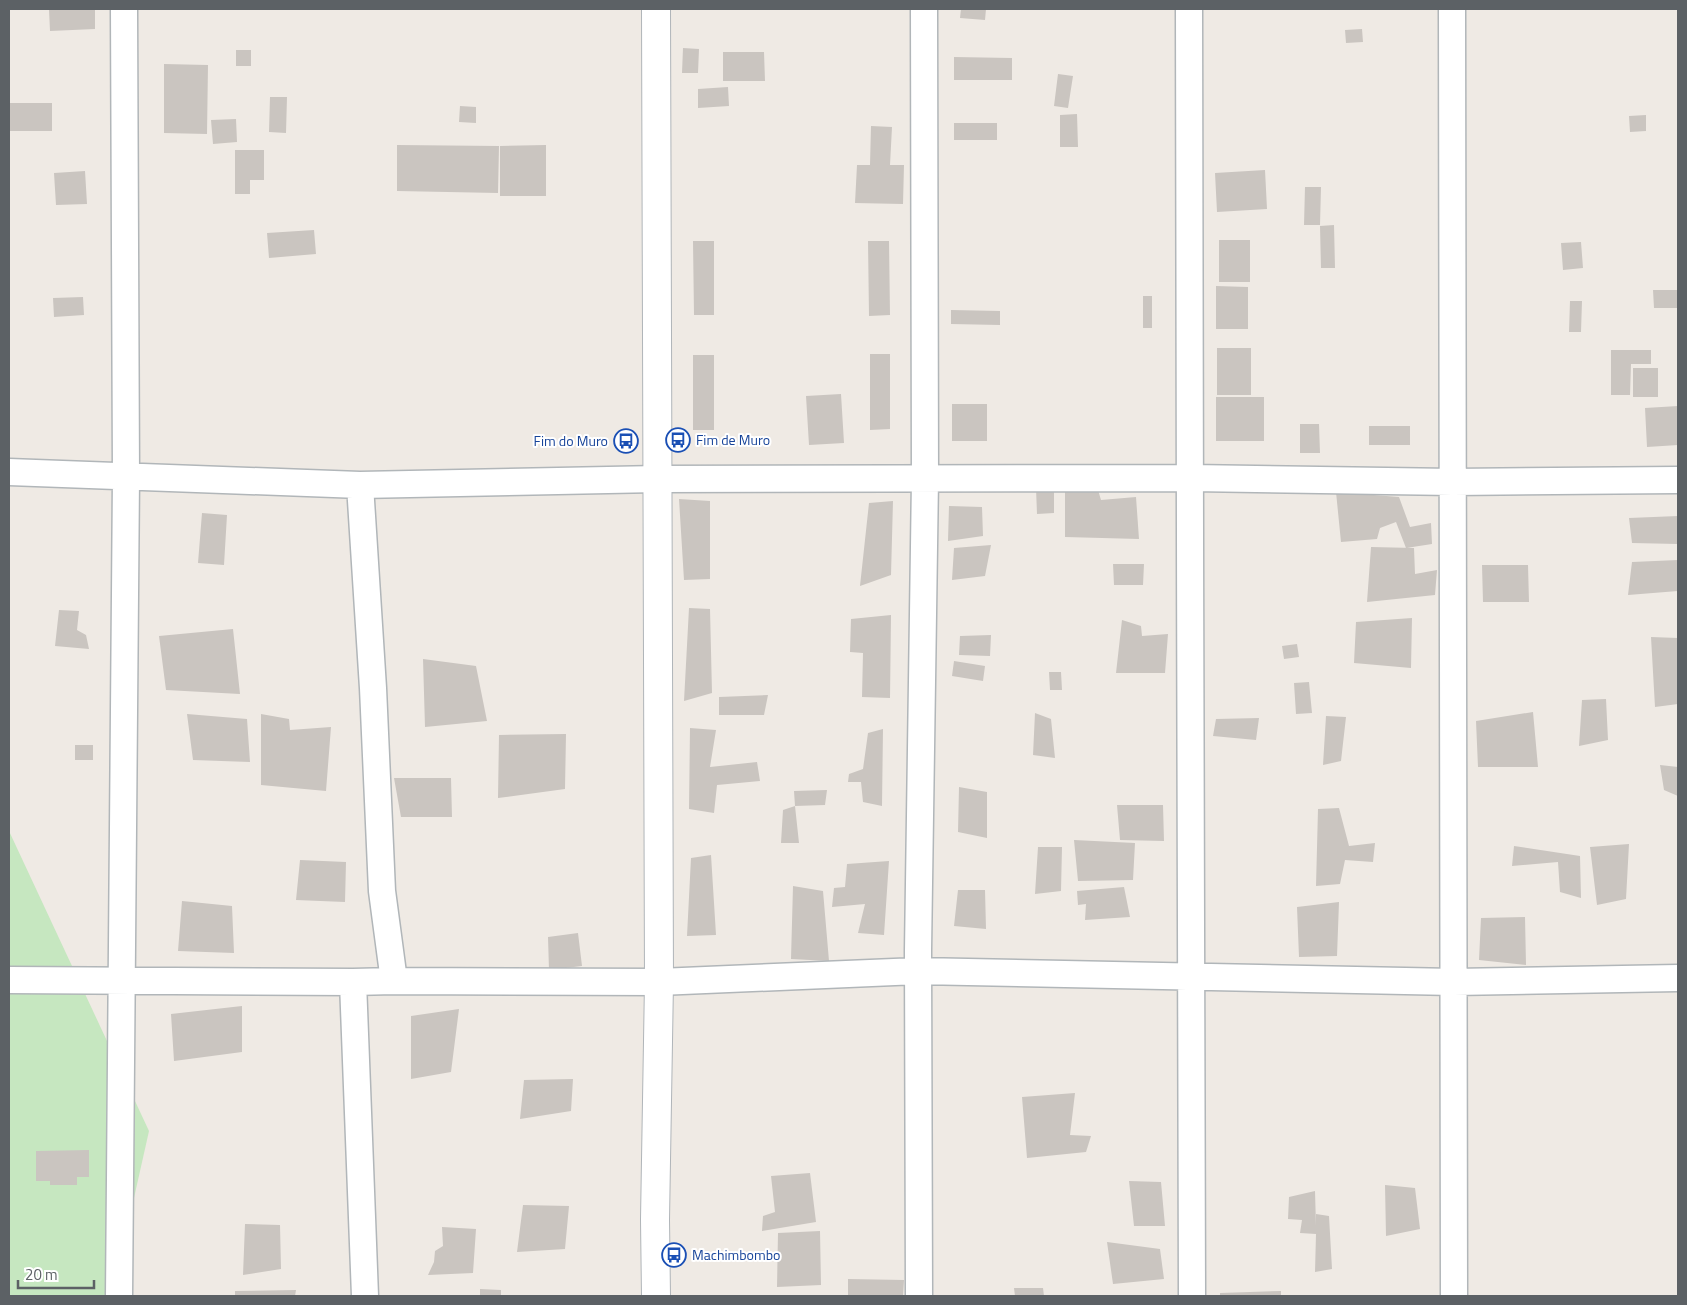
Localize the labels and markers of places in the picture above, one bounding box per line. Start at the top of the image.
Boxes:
bus stop icon: Fim de Muro [665,427,691,453]
bus stop icon: Fim do Muro [613,428,639,454]
place label: Fim de Muro [696,429,770,450]
place label: Fim do Muro [534,430,608,451]
bus stop icon: Machimbombo [661,1242,687,1268]
place label: Machimbombo [692,1244,780,1265]

